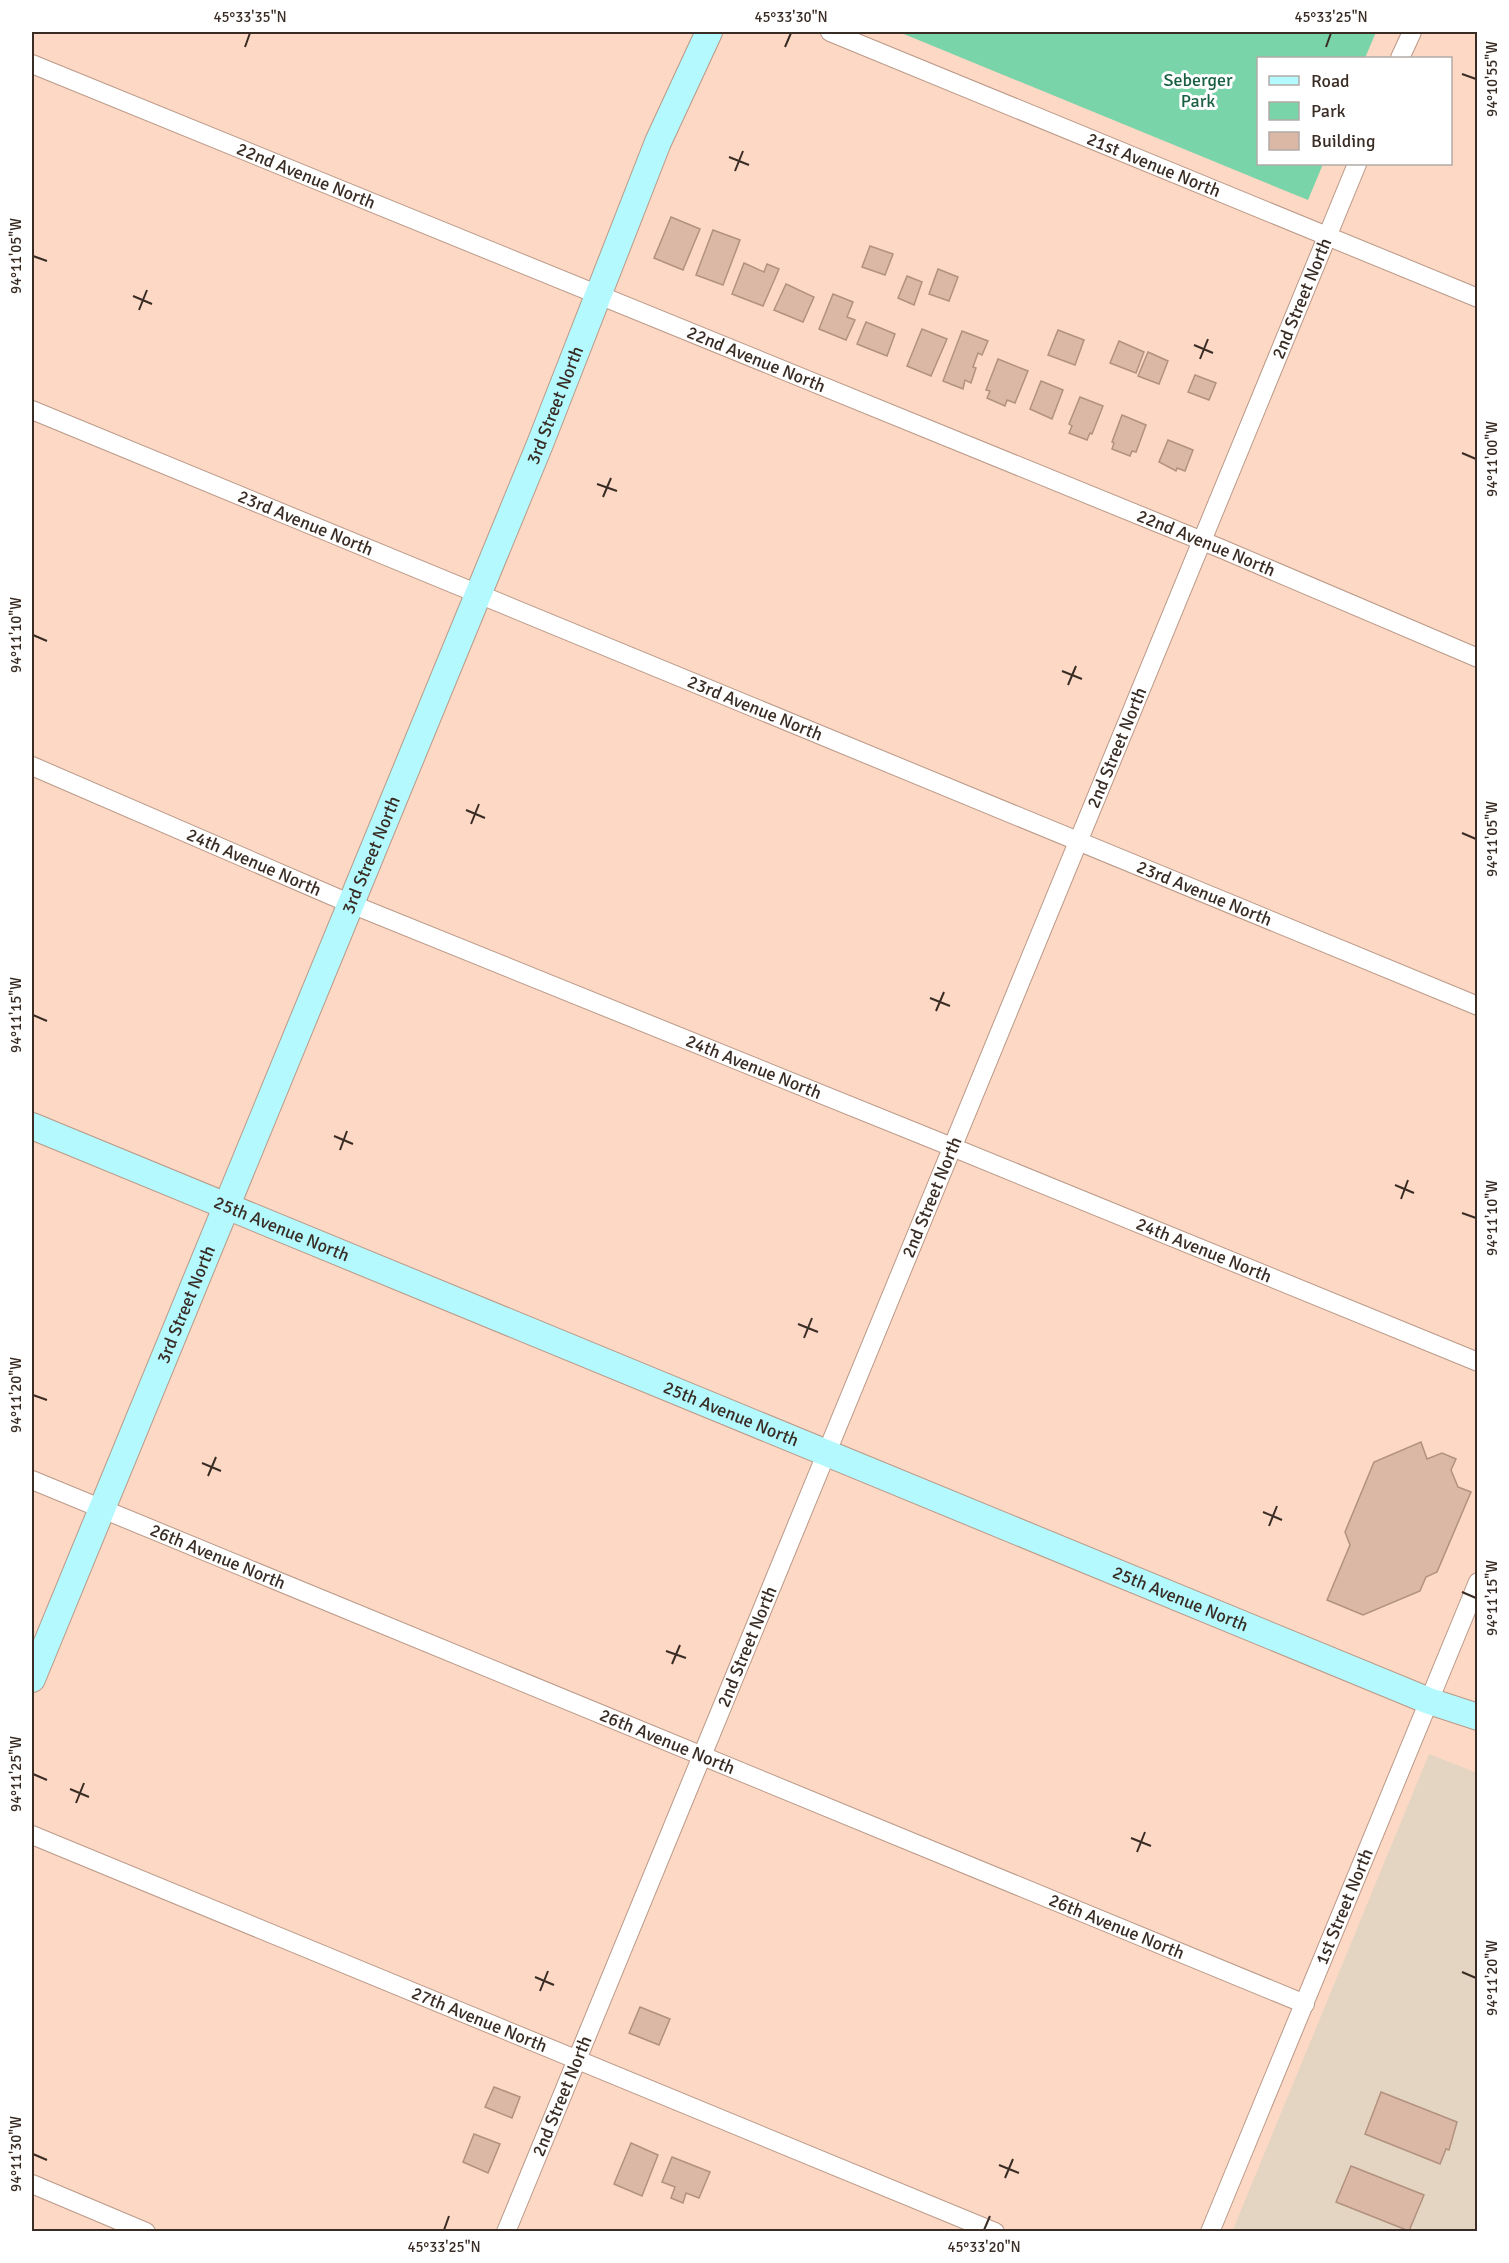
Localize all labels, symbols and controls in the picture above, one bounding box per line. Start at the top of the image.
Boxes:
text: 45°33'35"N [213,8,287,26]
text: 45°33'30"N [754,8,828,26]
text: 45°33'25"N [1294,8,1368,26]
text: 94°10'55"W [1483,41,1501,117]
legend [1257,57,1452,165]
park label: Seberger Park [1163,69,1233,112]
text: Road [1311,70,1350,92]
text: Park [1311,100,1346,122]
street label: 21st Avenue North [1084,128,1224,202]
text: Building [1311,130,1375,152]
street label: 22nd Avenue North [233,138,379,214]
text: 94°11'05"W [7,218,25,294]
street label: 2nd Street North [1267,235,1336,362]
street label: 22nd Avenue North [684,321,829,397]
street label: 3rd Street North [522,343,588,468]
text: 94°11'00"W [1483,421,1501,497]
street label: 23rd Avenue North [235,485,377,561]
street label: 22nd Avenue North [1134,504,1279,581]
text: 94°11'10"W [7,597,25,673]
street label: 23rd Avenue North [684,670,826,746]
street label: 2nd Street North [1082,684,1151,811]
street label: 3rd Street North [337,793,405,917]
text: 94°11'05"W [1483,801,1501,877]
street label: 24th Avenue North [183,823,325,901]
street label: 23rd Avenue North [1133,855,1275,931]
text: 94°11'15"W [7,977,25,1053]
street label: 24th Avenue North [683,1030,825,1104]
street label: 2nd Street North [897,1133,966,1261]
text: 94°11'10"W [1483,1180,1501,1256]
street label: 25th Avenue North [211,1191,353,1266]
street label: 24th Avenue North [1133,1212,1275,1288]
street label: 3rd Street North [152,1242,220,1367]
text: 94°11'20"W [7,1357,25,1433]
street label: 25th Avenue North [660,1376,802,1451]
street label: 26th Avenue North [147,1519,289,1594]
text: 94°11'15"W [1483,1560,1501,1636]
street label: 25th Avenue North [1109,1561,1252,1636]
street label: 2nd Street North [712,1583,782,1710]
street label: 26th Avenue North [596,1704,738,1779]
text: 94°11'25"W [7,1736,25,1812]
street label: 1st Street North [1310,1845,1378,1968]
street label: 26th Avenue North [1046,1889,1188,1964]
text: 94°11'20"W [1483,1940,1501,2016]
street label: 27th Avenue North [408,1982,551,2057]
street label: 2nd Street North [527,2032,597,2160]
text: 94°11'30"W [7,2116,25,2192]
text: 45°33'25"N [407,2238,481,2256]
text: 45°33'20"N [947,2238,1021,2256]

